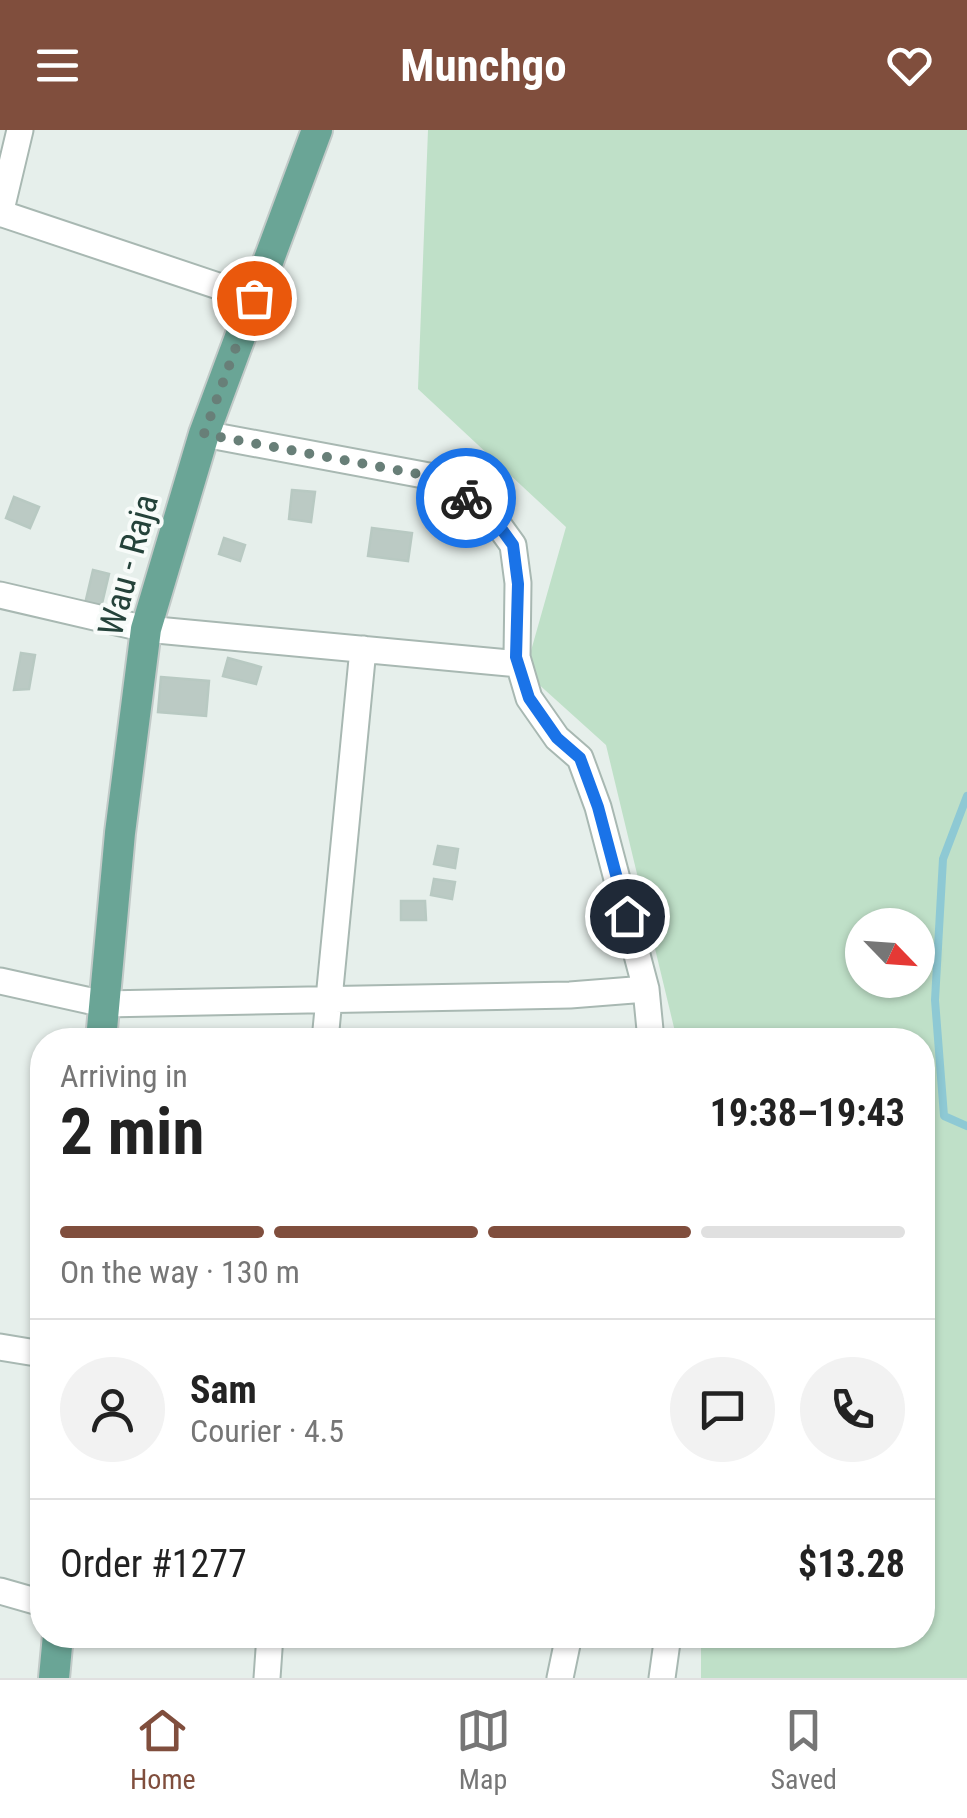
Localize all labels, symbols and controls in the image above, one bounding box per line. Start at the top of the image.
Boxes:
icon: menu [30,38,85,93]
icon: heart [882,38,937,93]
text: Munchgo [400,39,567,92]
pin [212,256,297,341]
icon: bag [227,271,282,326]
courier [416,448,516,548]
icon: bike [439,471,494,526]
street label: Wau - Raja [90,490,167,640]
pin [585,874,670,959]
icon: home [600,889,655,944]
north arrow [845,908,935,998]
map controls [845,908,935,998]
text: Arriving in [60,1057,188,1095]
text: 19:38–19:43 [710,1091,905,1135]
text: 2 min [60,1094,204,1170]
text: On the way · 130 m [60,1253,300,1291]
button: person [60,1357,165,1462]
button: chat [670,1357,775,1462]
button: phone [800,1357,905,1462]
text: Sam [190,1368,257,1412]
text: Courier · 4.5 [190,1412,344,1450]
text: Order #1277 [60,1542,247,1586]
text: $13.28 [798,1542,905,1586]
tab: Home [130,1703,196,1796]
tab: Map [456,1703,511,1796]
tab: Saved [770,1703,837,1796]

